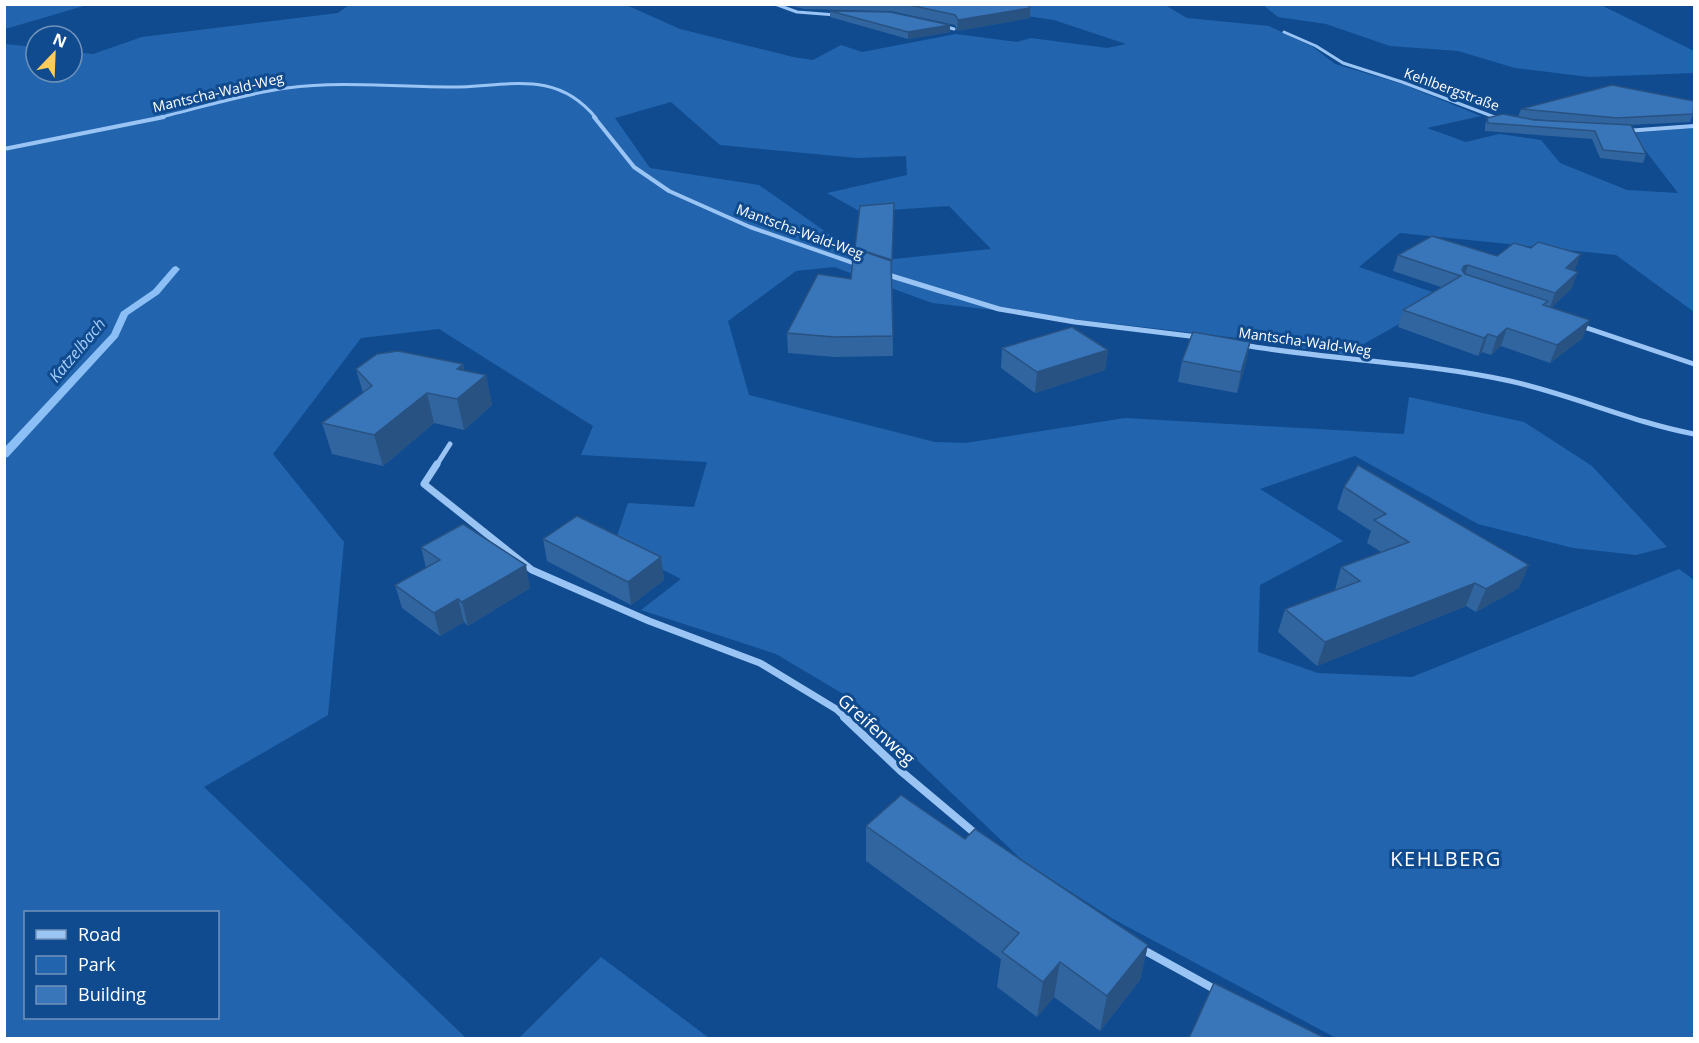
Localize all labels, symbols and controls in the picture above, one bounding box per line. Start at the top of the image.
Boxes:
north arrow [24,24,84,84]
text: N [50,28,70,53]
street label: Kehlbergstraße [1402,63,1502,115]
street label: Mantscha-Wald-Weg [151,68,286,116]
street label: Mantscha-Wald-Weg [734,199,867,263]
water label: Katzelbach [44,313,110,387]
street label: Mantscha-Wald-Weg [1237,322,1373,360]
street label: Greifenweg [833,688,921,770]
district label: KEHLBERG [1390,845,1502,872]
legend [24,911,219,1019]
text: Road [78,922,121,946]
text: Park [78,952,116,976]
text: Building [78,982,146,1006]

